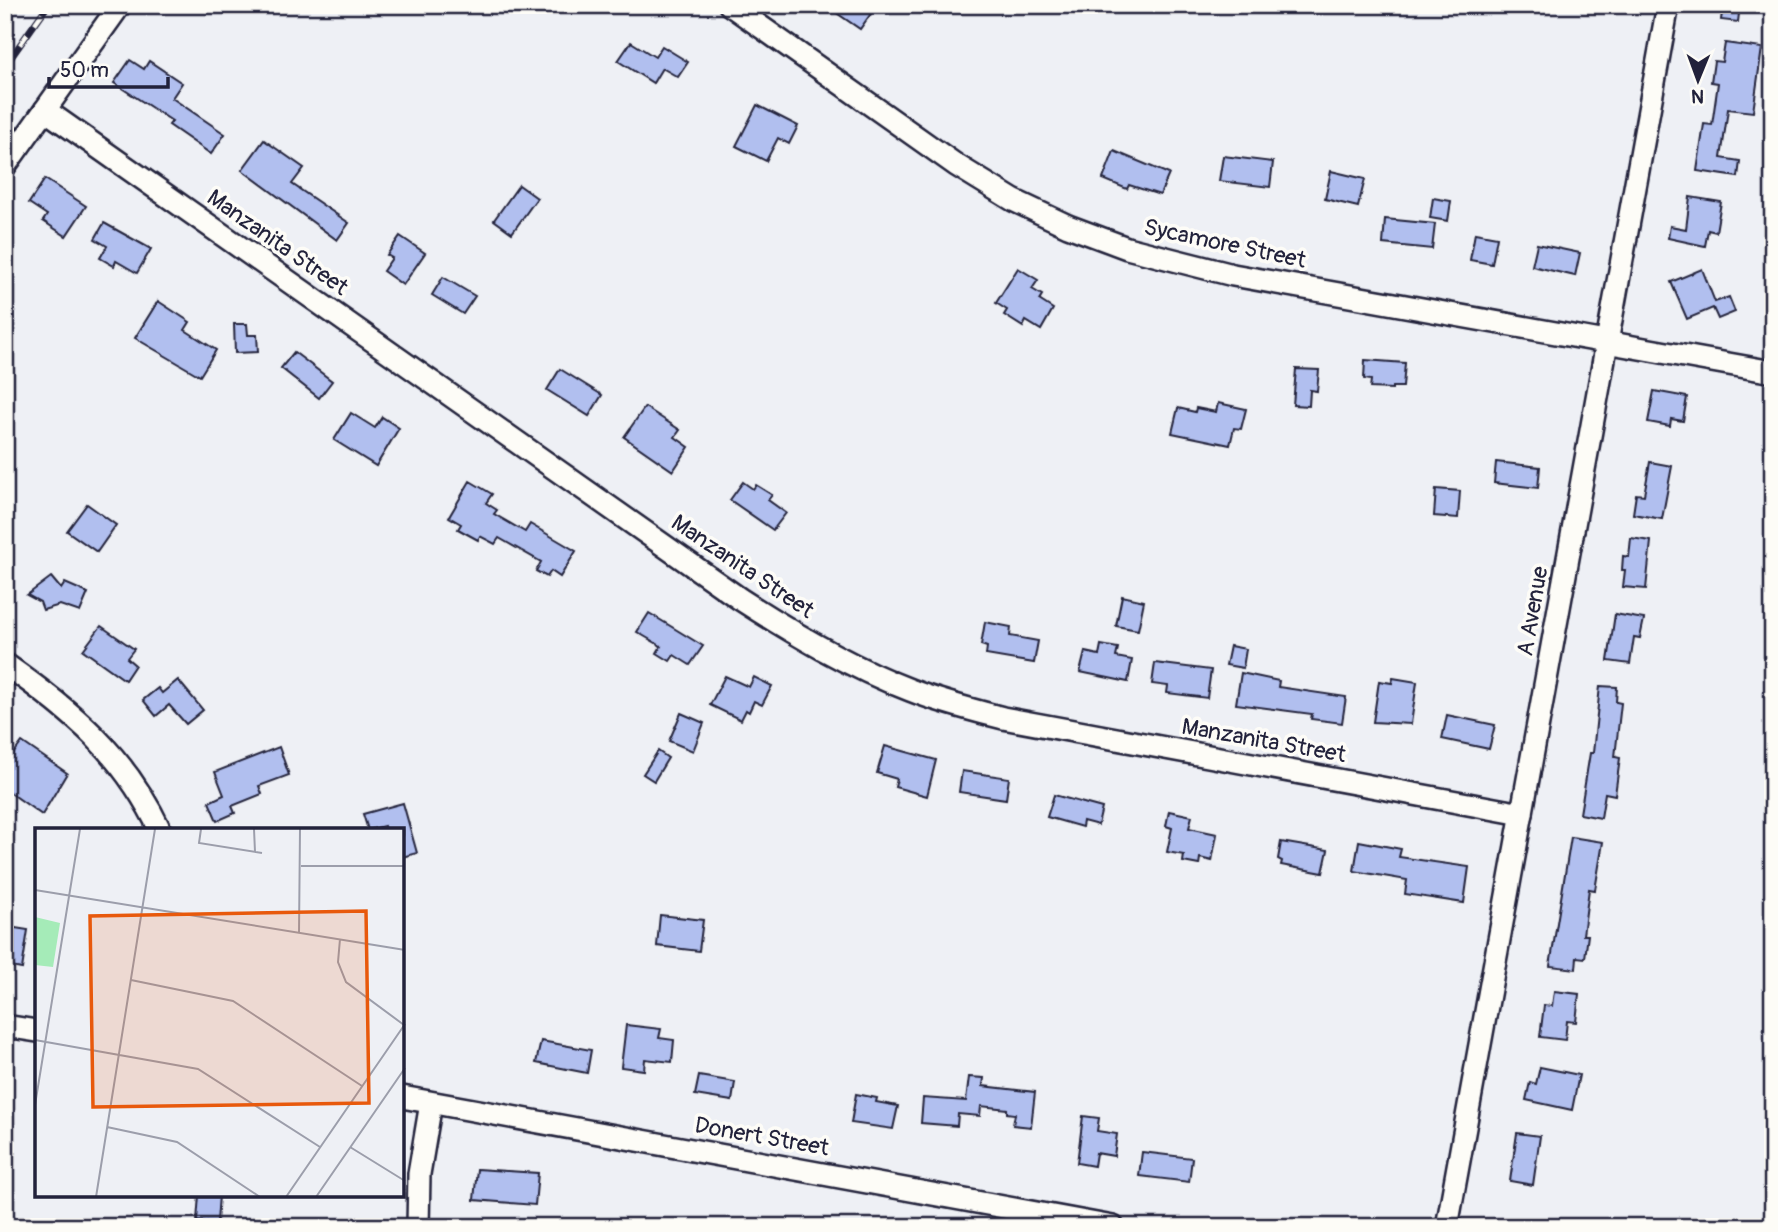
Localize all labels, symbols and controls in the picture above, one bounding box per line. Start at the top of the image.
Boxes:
scale bar [49,46,168,90]
north arrow [1662,46,1732,116]
text: 50 m [60,57,109,84]
text: N [1691,84,1704,108]
street label: Manzanita Street [201,183,355,302]
street label: Sycamore Street [1141,212,1309,275]
street label: Manzanita Street [666,508,820,625]
street label: A Avenue [1510,563,1555,658]
street label: Manzanita Street [1180,712,1349,769]
inset map [35,828,404,1197]
street label: Donert Street [693,1110,832,1163]

